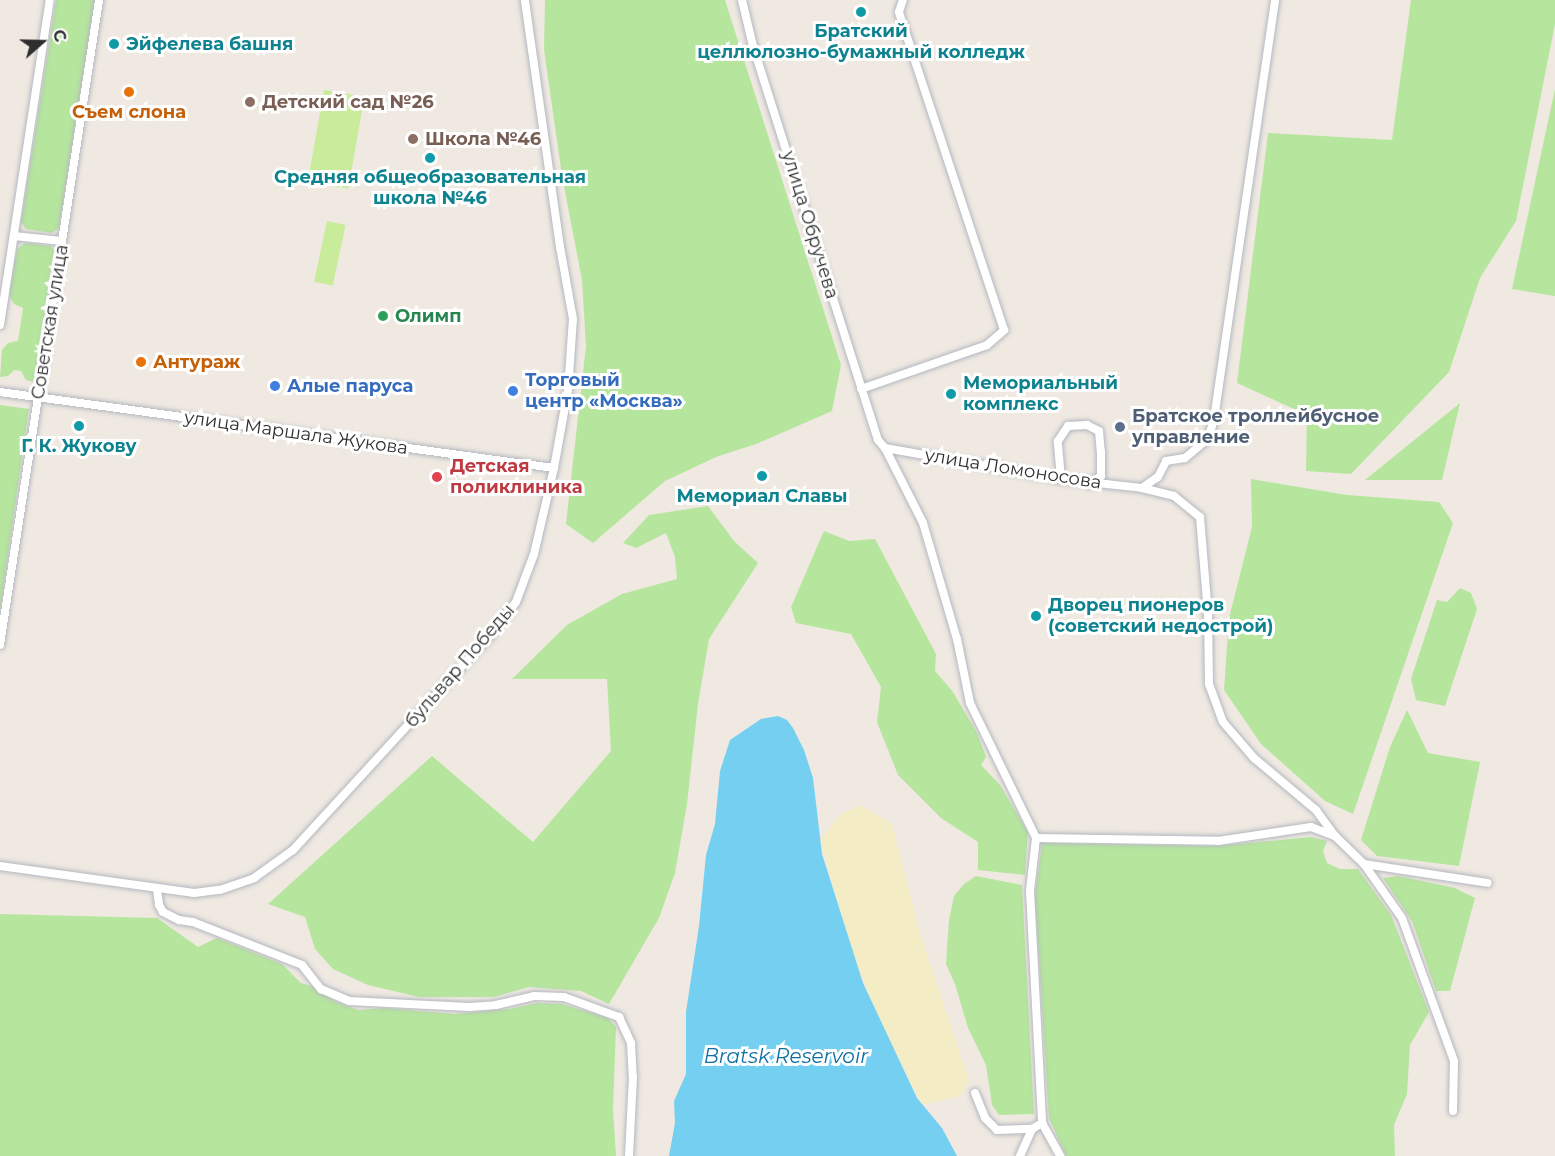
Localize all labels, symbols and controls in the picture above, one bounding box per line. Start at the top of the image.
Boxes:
marker: Братский целлюлозно-бумажный колледж [854,5,868,19]
north arrow [12,12,72,72]
place label: Братский целлюлозно-бумажный колледж [697,21,1025,63]
text: С [48,27,70,44]
place label: Эйфелева башня [126,33,293,55]
marker: Эйфелева башня [107,37,121,51]
marker: Съем слона [122,85,136,99]
place label: Детский сад №26 [262,91,434,113]
marker: Детский сад №26 [243,95,257,109]
place label: Съем слона [72,101,186,123]
place label: Школа №46 [425,128,541,150]
marker: Школа №46 [406,132,420,146]
street label: улица Обручева [777,148,843,302]
marker: Средняя общеобразовательная школа №46 [423,151,437,165]
place label: Средняя общеобразовательная школа №46 [274,167,586,210]
street label: Советская улица [27,243,73,401]
place label: Олимп [395,305,462,327]
marker: Олимп [376,309,390,323]
place label: Антураж [153,351,240,373]
marker: Антураж [134,355,148,369]
place label: Торговый центр «Москва» [525,370,683,412]
place label: Мемориальный комплекс [963,373,1118,416]
place label: Алые паруса [287,375,413,397]
marker: Алые паруса [268,379,282,393]
marker: Торговый центр «Москва» [506,384,520,398]
marker: Мемориальный комплекс [944,387,958,401]
place label: Братское троллейбусное управление [1132,406,1379,448]
street label: улица Маршала Жукова [183,407,409,459]
marker: Г. К. Жукову [72,419,86,433]
marker: Братское троллейбусное управление [1113,420,1127,434]
place label: Г. К. Жукову [21,435,137,457]
street label: улица Ломоносова [923,444,1103,494]
place label: Детская поликлиника [450,456,583,498]
marker: Детская поликлиника [428,468,446,486]
marker: Мемориал Славы [755,469,769,483]
place label: Мемориал Славы [677,485,847,507]
place label: Дворец пионеров (советский недострой) [1048,595,1273,638]
street label: бульвар Победы [401,600,519,732]
marker: Дворец пионеров (советский недострой) [1029,609,1043,623]
water label: Bratsk Reservoir [704,1044,868,1068]

